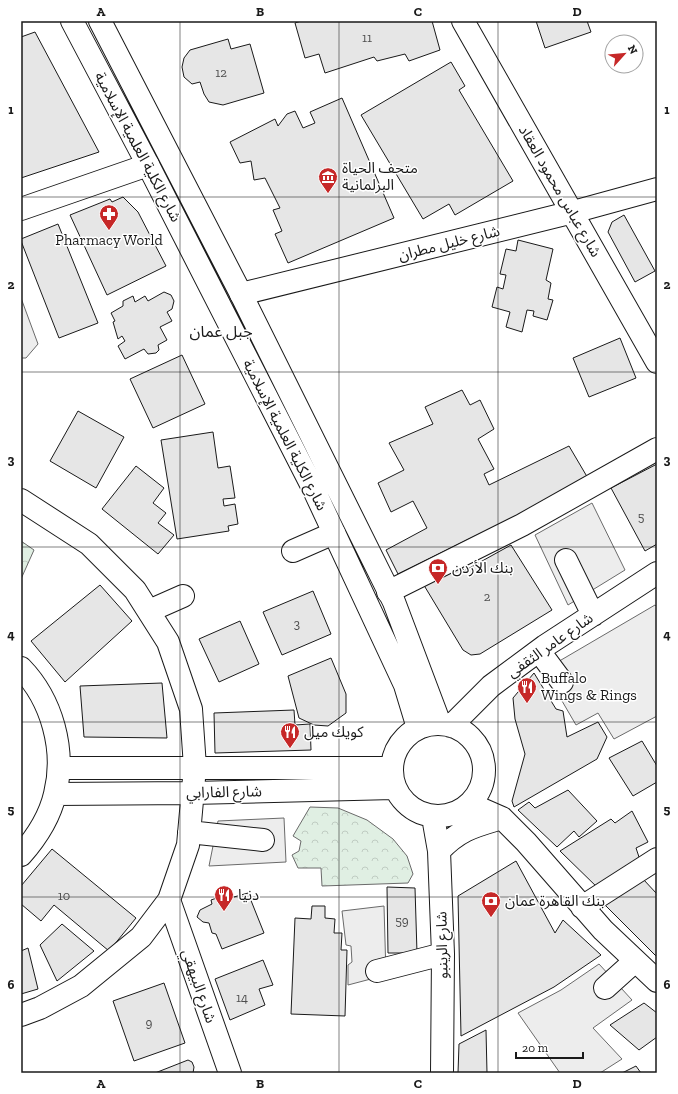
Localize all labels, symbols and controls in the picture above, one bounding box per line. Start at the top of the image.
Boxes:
text: A [97,4,106,19]
text: B [256,4,264,19]
text: C [414,4,422,19]
text: D [572,4,582,19]
house number: 11 [362,30,372,45]
north arrow [604,34,644,74]
text: N [625,43,640,57]
house number: 12 [215,65,227,80]
street label: شارع الكلية العلمية الإسلامية [88,69,185,227]
text: 1 [8,102,14,117]
text: 1 [664,102,670,117]
street label: شارع عباس محمود العقاد [512,122,605,262]
place label: متحف الحياة البرلمانية [342,159,418,194]
museum icon: متحف الحياة البرلمانية [317,166,339,194]
pharmacy icon: Pharmacy World [98,203,120,231]
street label: شارع خليل مطران [396,222,503,267]
place label: Pharmacy World [55,231,163,249]
text: 2 [8,277,15,292]
text: 2 [664,277,671,292]
district label: جبل عمان [189,322,253,341]
street label: شارع الكلية العلمية الإسلامية [236,356,331,515]
text: 3 [8,452,15,467]
text: 3 [664,452,671,467]
house number: 5 [638,509,645,524]
bank icon: بنك الأردن [427,557,449,585]
place label: بنك الأردن [452,559,513,577]
house number: 2 [484,589,491,604]
street label: شارع عامر الثقفي [504,609,598,684]
house number: 3 [294,616,300,631]
text: 4 [7,627,15,642]
text: 4 [663,627,671,642]
place label: Buffalo Wings & Rings [541,669,637,704]
restaurant icon: Buffalo Wings & Rings [516,676,538,704]
restaurant icon: كويك ميل [279,721,301,749]
place label: كويك ميل [304,723,364,741]
street label: شارع الفارابي [186,782,262,805]
text: 5 [8,802,15,817]
text: 5 [664,802,671,817]
restaurant icon: دنيا [213,884,235,912]
place label: دنيا [238,886,259,904]
house number: 10 [58,888,70,903]
bank icon: بنك القاهرة عمان [480,890,502,918]
place label: بنك القاهرة عمان [505,892,605,910]
street label: شارع الرينبو [432,911,455,979]
house number: 59 [395,913,409,928]
street label: شارع البيهقي [175,947,220,1026]
text: 6 [8,977,15,992]
text: 6 [664,977,671,992]
house number: 14 [236,990,248,1005]
house number: 9 [146,1015,153,1030]
scale bar [516,1034,583,1060]
text: 20 m [522,1041,549,1055]
text: A [97,1076,106,1091]
text: B [256,1076,264,1091]
text: C [414,1076,422,1091]
text: D [572,1076,582,1091]

